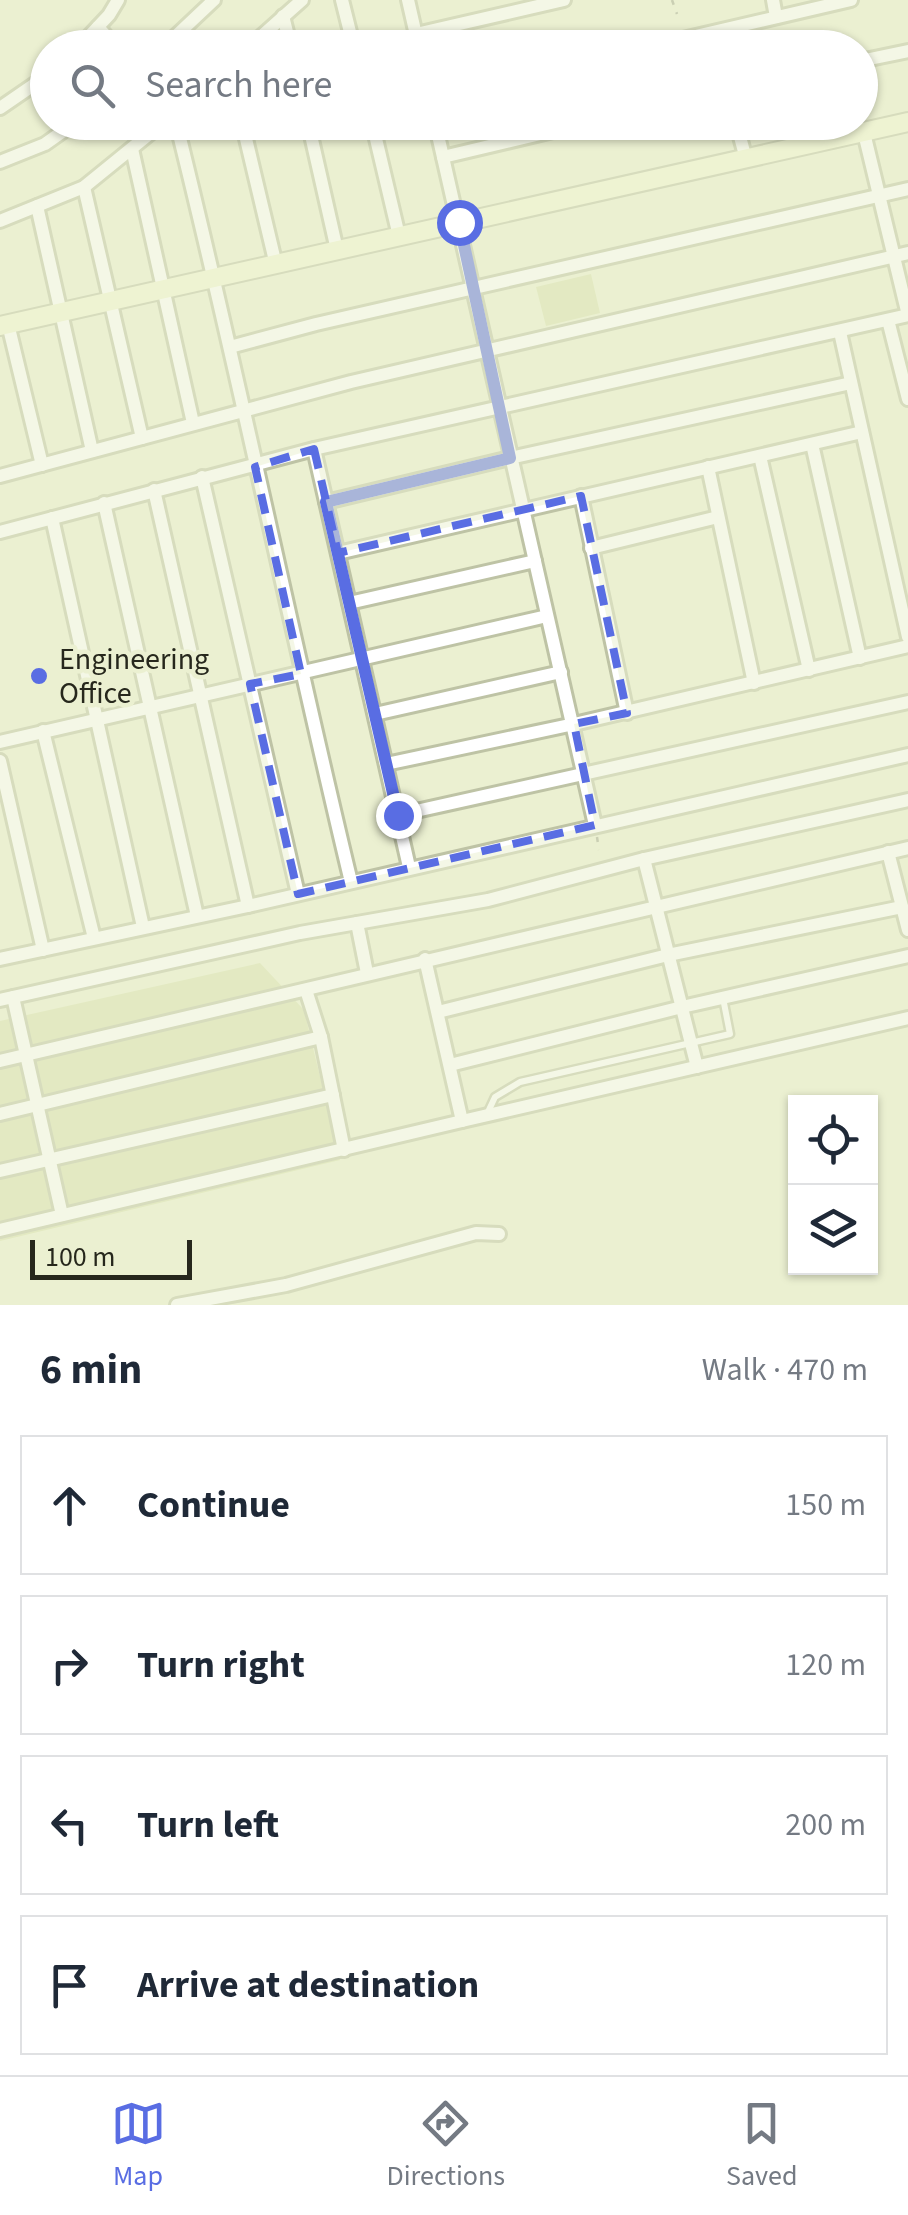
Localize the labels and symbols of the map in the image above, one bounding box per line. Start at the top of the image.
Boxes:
route start [437,200,483,246]
place label: Engineering Office [59,638,209,715]
marker: Engineering Office [28,665,50,687]
route end [376,793,422,839]
scale bar [30,1235,192,1280]

